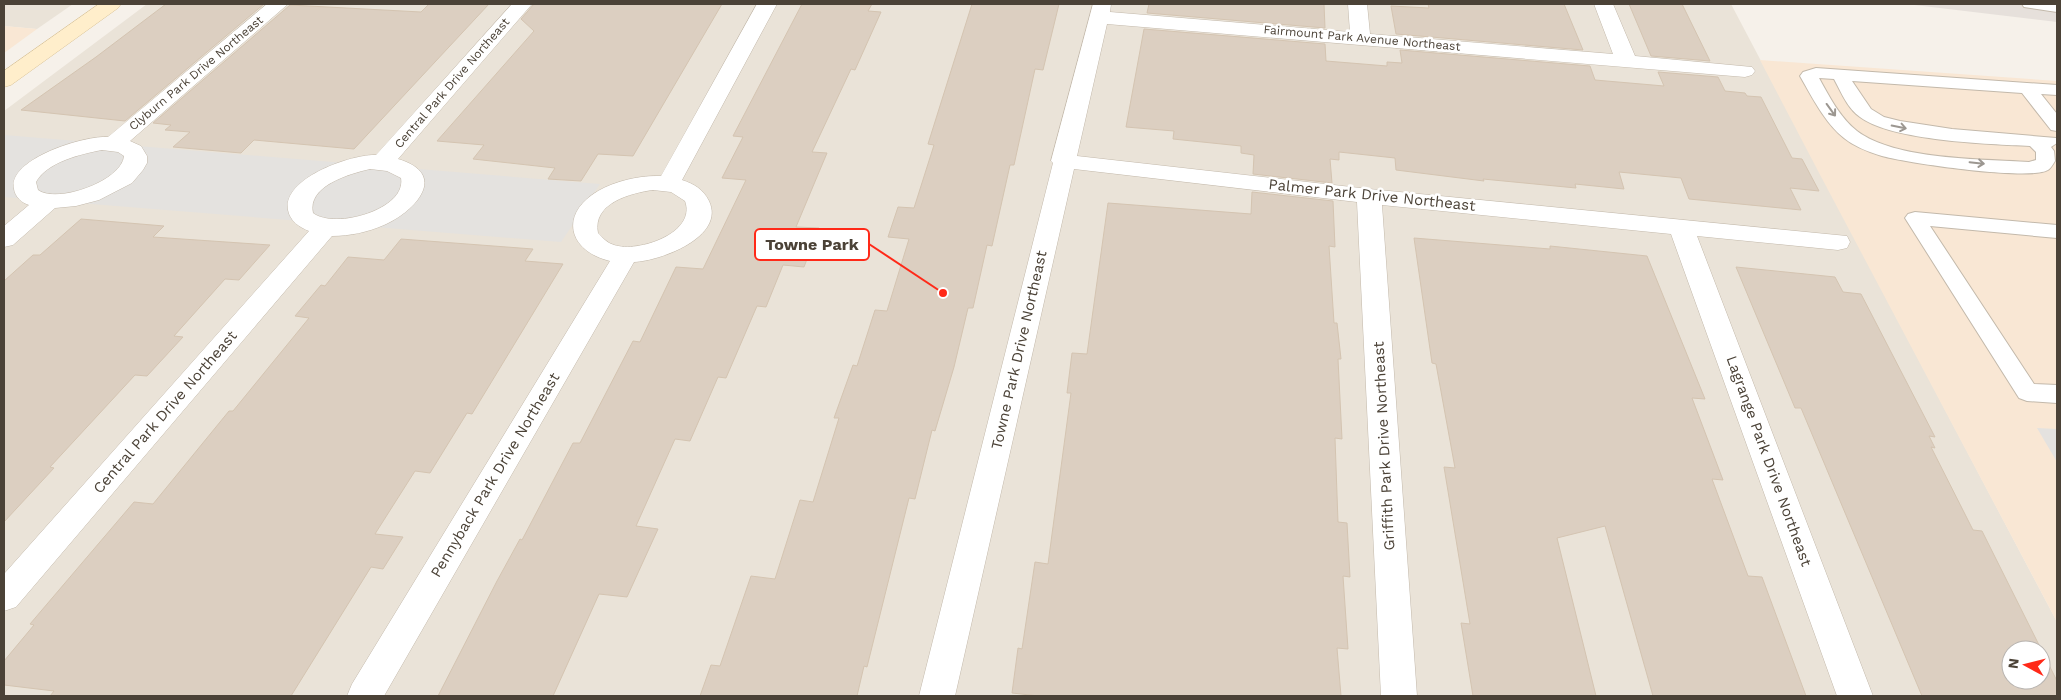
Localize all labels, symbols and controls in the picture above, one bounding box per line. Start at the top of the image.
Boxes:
street label: Clyburn Park Drive Northeast [126,13,266,133]
street label: Central Park Drive Northeast [392,15,512,151]
street label: Fairmount Park Avenue Northeast [1263,22,1461,54]
one-way arrow [1826,103,1836,117]
one-way arrow [1891,123,1907,133]
one-way arrow [1969,159,1985,168]
street label: Palmer Park Drive Northeast [1268,175,1477,215]
callout: Towne Park [755,229,869,260]
text: Towne Park [765,235,859,254]
street label: Towne Park Drive Northeast [987,248,1051,451]
street label: Central Park Drive Northeast [89,326,241,497]
street label: Griffith Park Drive Northeast [1369,340,1398,551]
street label: Lagrange Park Drive Northeast [1722,353,1816,569]
street label: Pennyback Park Drive Northeast [427,369,564,580]
north arrow [2001,640,2051,690]
text: N [2005,657,2022,670]

